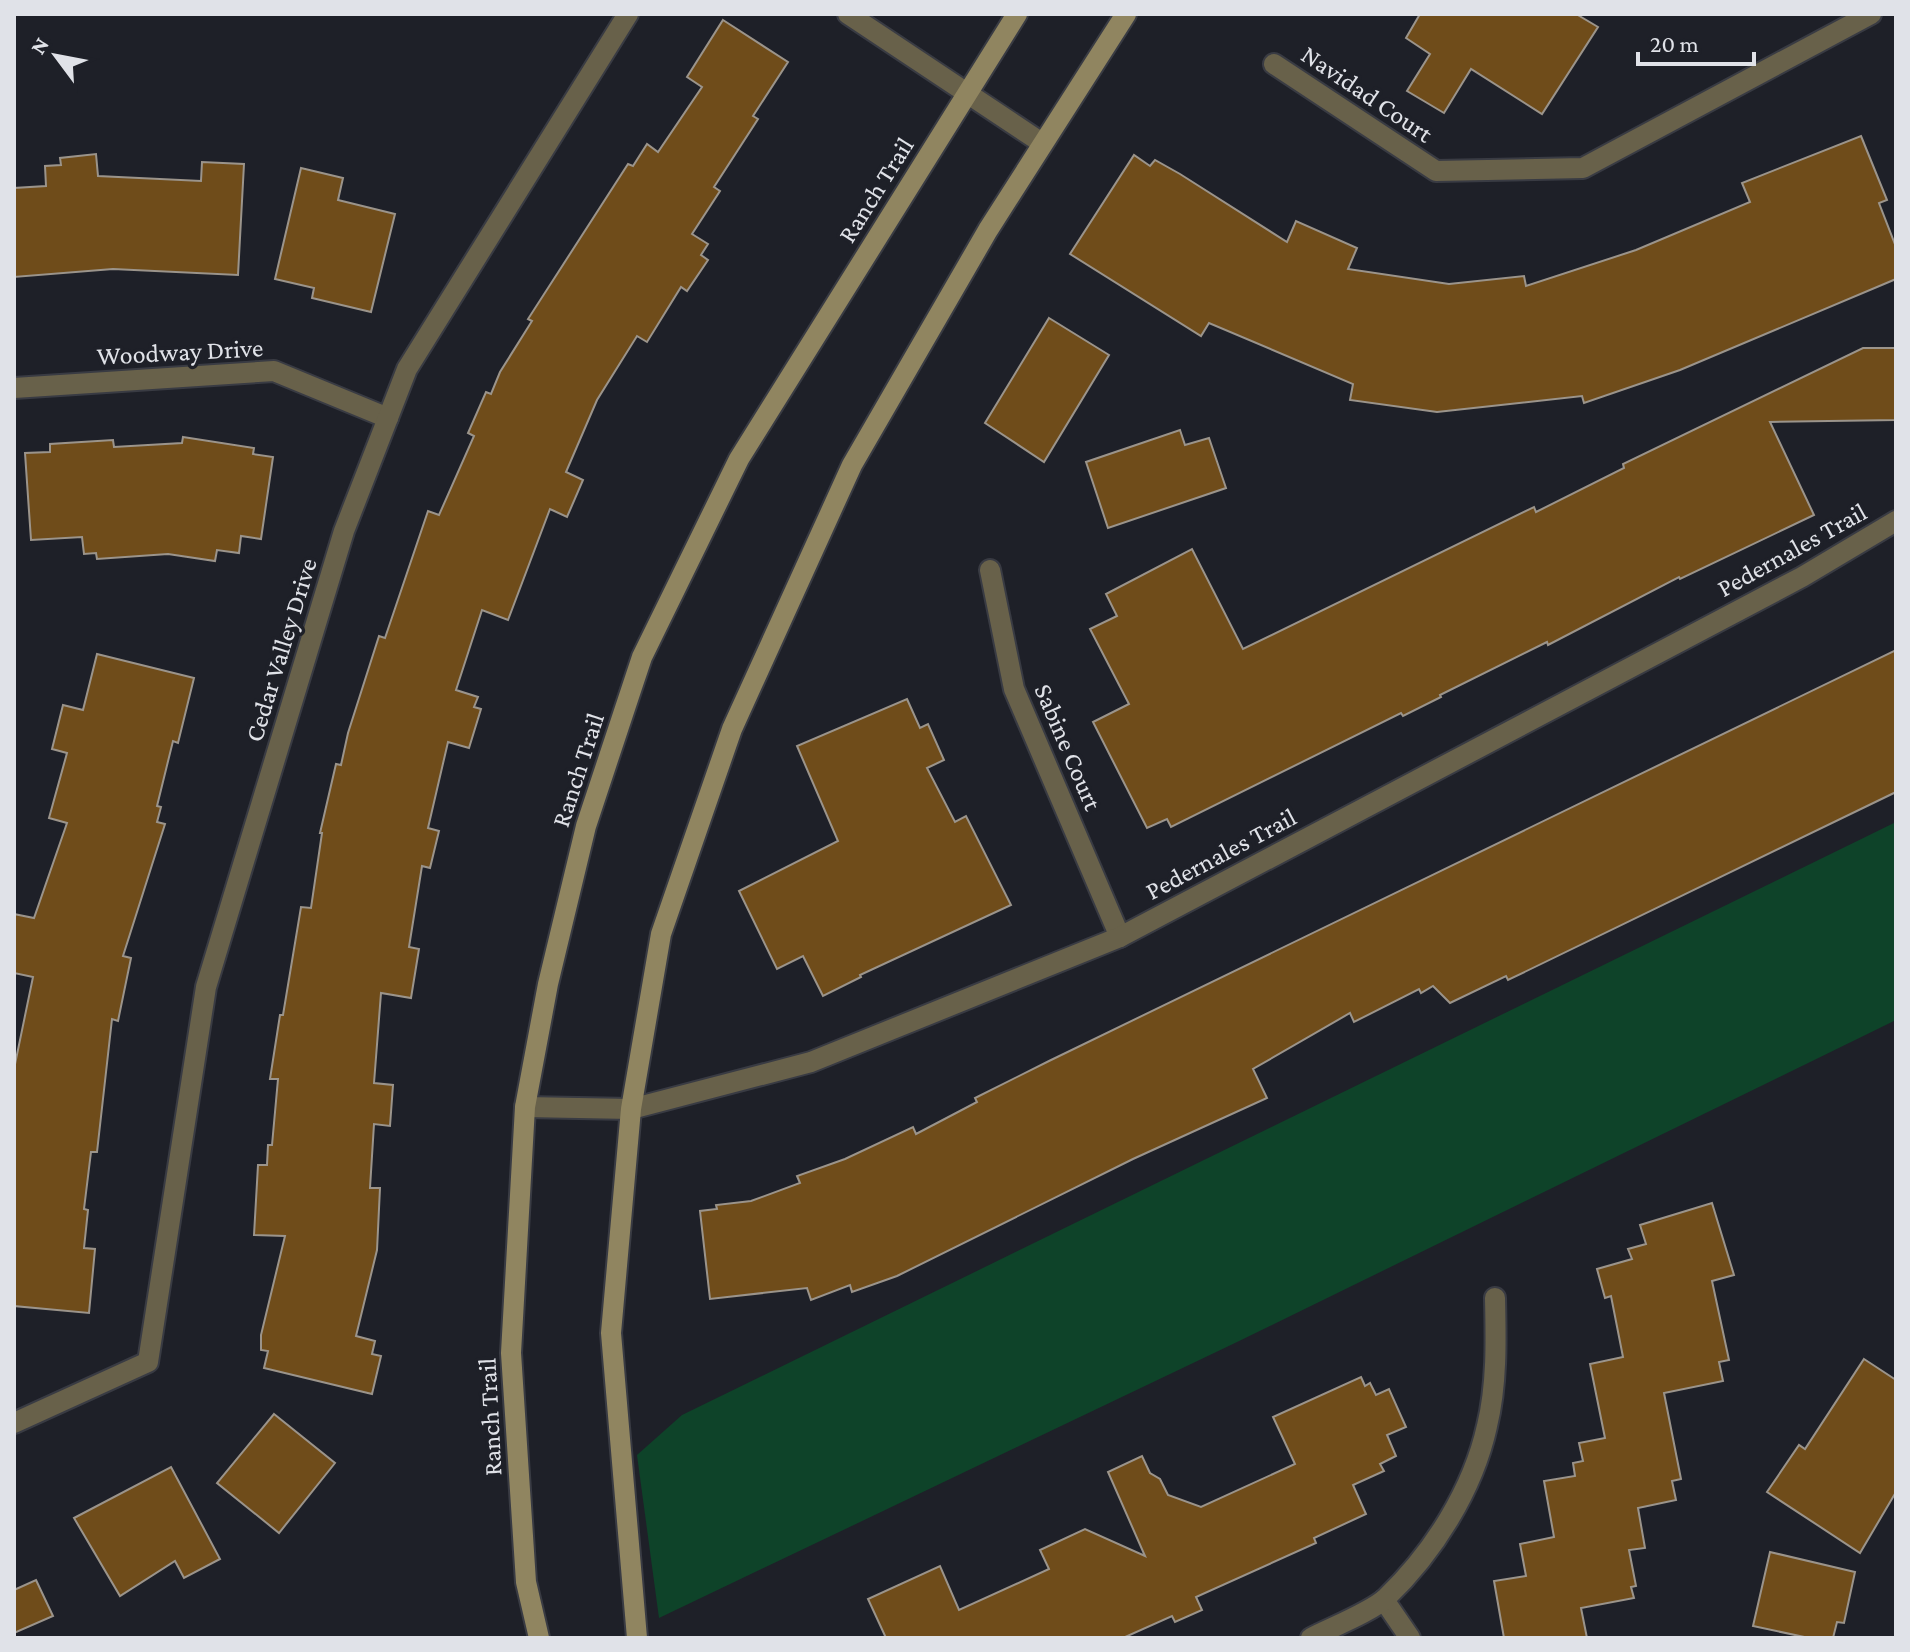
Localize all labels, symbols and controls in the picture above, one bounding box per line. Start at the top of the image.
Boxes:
north arrow [16,16,96,96]
scale bar [1638,16,1754,66]
text: 20 m [1650,30,1699,57]
text: N [25,33,54,59]
street label: Navidad Court [1296,40,1438,149]
street label: Ranch Trail [832,132,920,248]
street label: Woodway Drive [96,333,264,371]
street label: Pedernales Trail [1712,497,1872,603]
street label: Cedar Valley Drive [239,555,323,745]
street label: Sabine Court [1028,679,1108,815]
street label: Ranch Trail [546,709,610,831]
street label: Pedernales Trail [1141,802,1301,906]
street label: Ranch Trail [472,1357,508,1477]

